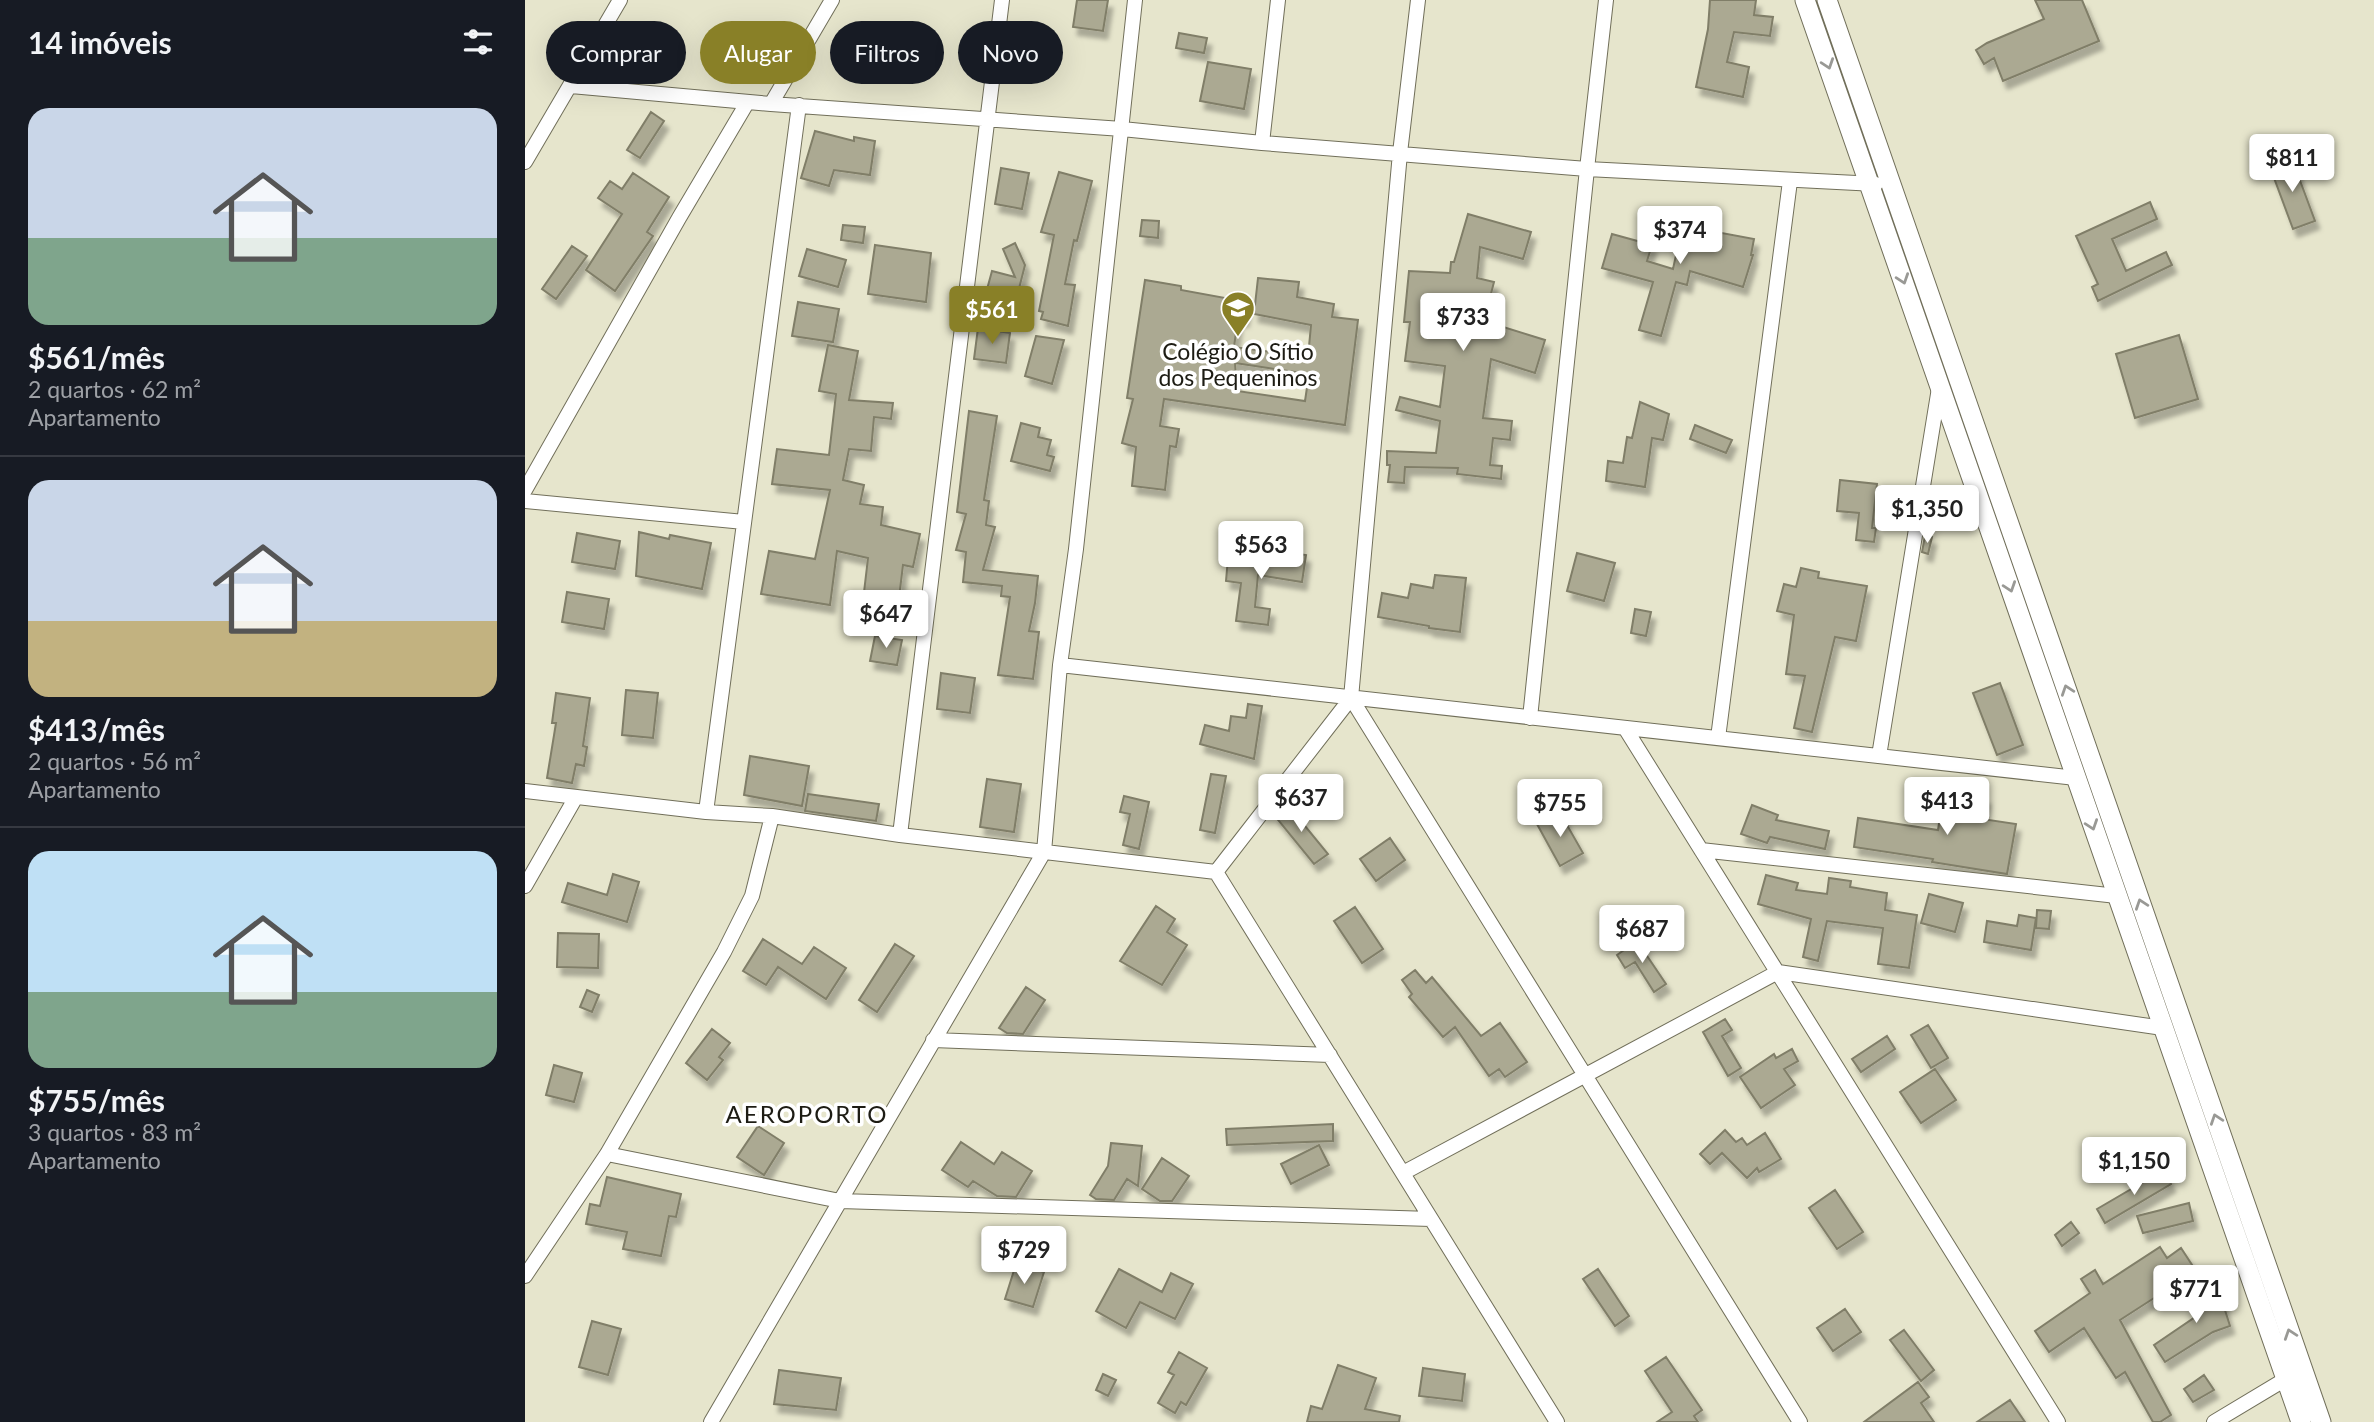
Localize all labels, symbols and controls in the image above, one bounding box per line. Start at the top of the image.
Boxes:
chip: Comprar [546,21,686,84]
chip: Alugar [700,21,816,84]
chip: Filtros [830,21,944,84]
chip: Novo [958,21,1063,84]
icon: filters [459,23,497,61]
text: 14 imóveis [28,24,172,60]
one-way arrow [1820,58,1834,70]
pin: $811 [2251,134,2333,194]
text: $811 [2265,143,2319,171]
icon: home [200,154,326,280]
pin: $374 [1639,206,1721,266]
text: $374 [1653,215,1707,243]
one-way arrow [1895,273,1909,285]
pin: $561 [951,286,1033,346]
school or university icon: Colégio O Sítio dos Pequeninos [1219,289,1257,338]
pin: $733 [1422,294,1504,353]
text: $561 [965,295,1019,323]
text: $733 [1436,302,1490,330]
place label: Colégio O Sítio dos Pequeninos [1158,337,1318,391]
text: $561/mês [28,339,165,375]
text: 2 quartos · 62 m² [28,375,201,403]
text: Apartamento [28,403,161,431]
pin: $1,350 [1870,486,1984,545]
text: $1,350 [1891,494,1963,522]
pin: $563 [1220,522,1302,581]
icon: home [200,526,326,652]
text: $563 [1234,530,1288,558]
one-way arrow [2002,580,2016,592]
pin: $647 [845,590,927,650]
text: $647 [859,599,913,627]
one-way arrow [2061,684,2075,696]
text: $413/mês [28,711,165,747]
text: 2 quartos · 56 m² [28,747,201,775]
pin: $637 [1260,774,1342,834]
text: Apartamento [28,775,161,803]
pin: $413 [1906,778,1988,837]
pin: $755 [1519,780,1601,839]
text: $637 [1274,783,1328,811]
text: $413 [1920,786,1974,814]
text: $755 [1533,788,1587,816]
one-way arrow [2084,818,2098,830]
icon: home [200,897,326,1023]
one-way arrow [2135,899,2149,911]
pin: $687 [1601,906,1683,965]
text: $687 [1615,914,1669,942]
text: $755/mês [28,1082,165,1118]
district label: AEROPORTO [726,1099,888,1128]
one-way arrow [2210,1114,2224,1126]
text: 3 quartos · 83 m² [28,1118,201,1146]
pin: $1,150 [2077,1138,2191,1197]
text: Apartamento [28,1146,161,1174]
text: $1,150 [2098,1146,2170,1174]
pin: $729 [983,1226,1065,1286]
text: $729 [997,1235,1051,1263]
pin: $771 [2155,1266,2237,1325]
text: $771 [2169,1274,2223,1302]
one-way arrow [2284,1329,2298,1341]

